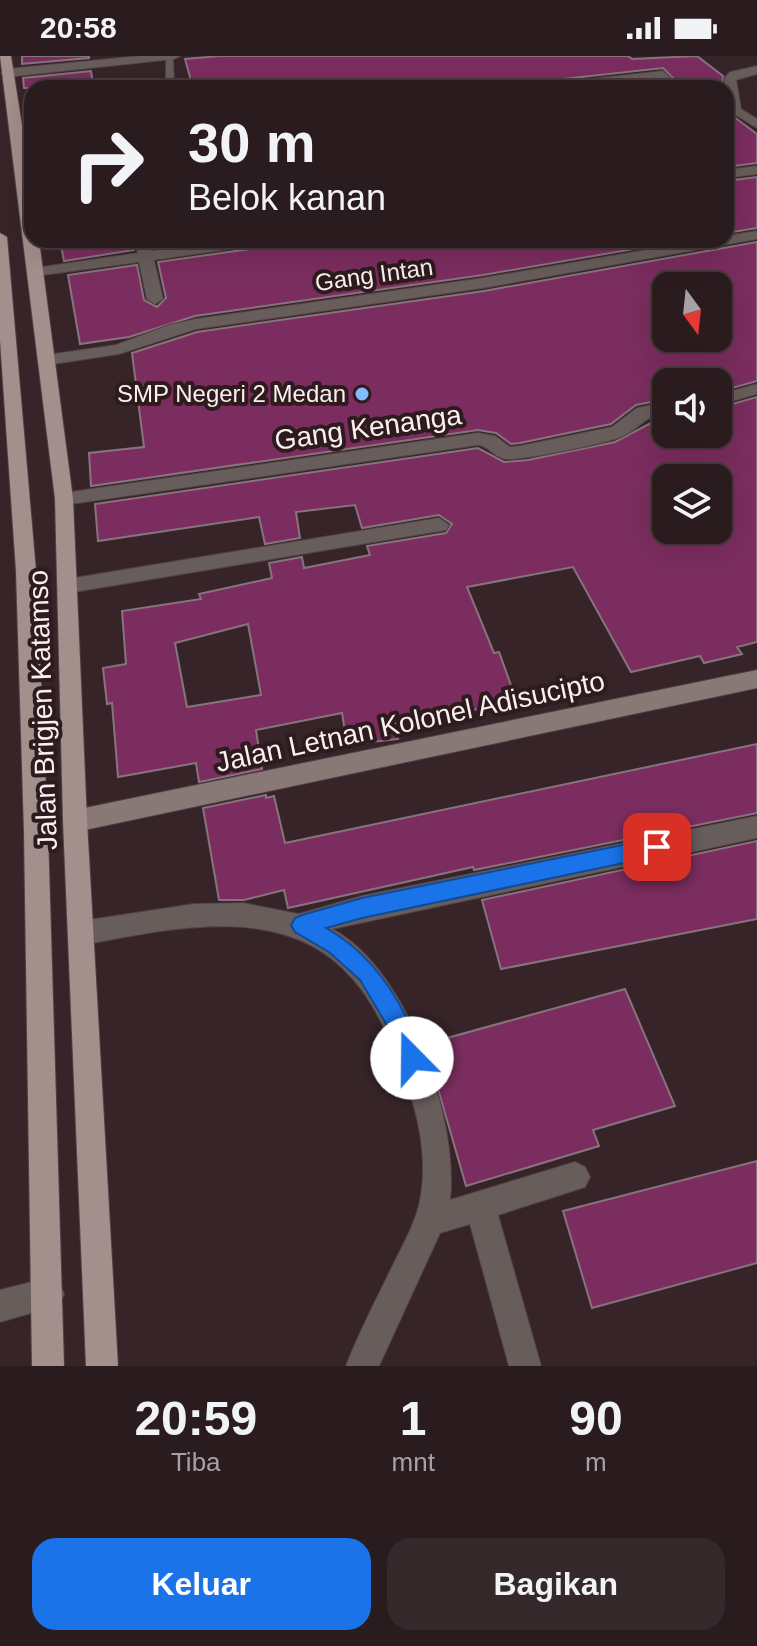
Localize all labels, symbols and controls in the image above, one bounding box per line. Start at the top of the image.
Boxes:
text: 20:58 [40,11,117,44]
text: 30 m [188,111,316,174]
icon: right [56,112,160,216]
text: Belok kanan [188,177,386,218]
street label: Gang Intan [313,253,435,296]
north arrow [652,272,732,352]
map controls [652,272,732,544]
button: sound [652,368,732,448]
place label: SMP Negeri 2 Medan [117,380,346,407]
marker: SMP Negeri 2 Medan [353,385,371,403]
street label: Gang Kenanga [273,399,464,456]
button: layers [652,464,732,544]
street label: Jalan Brigjen Katamso [22,569,63,851]
street label: Jalan Letnan Kolonel Adisucipto [213,665,607,778]
pin [623,813,691,881]
icon: arrive [635,825,679,869]
position arrow [370,1016,454,1100]
text: 20:59 [134,1392,257,1445]
text: 1 [400,1392,427,1445]
text: 90 [569,1392,623,1445]
text: Tiba [171,1447,221,1477]
text: mnt [392,1447,435,1477]
text: m [585,1447,607,1477]
button: Keluar [32,1538,371,1630]
button: Bagikan [387,1538,725,1630]

